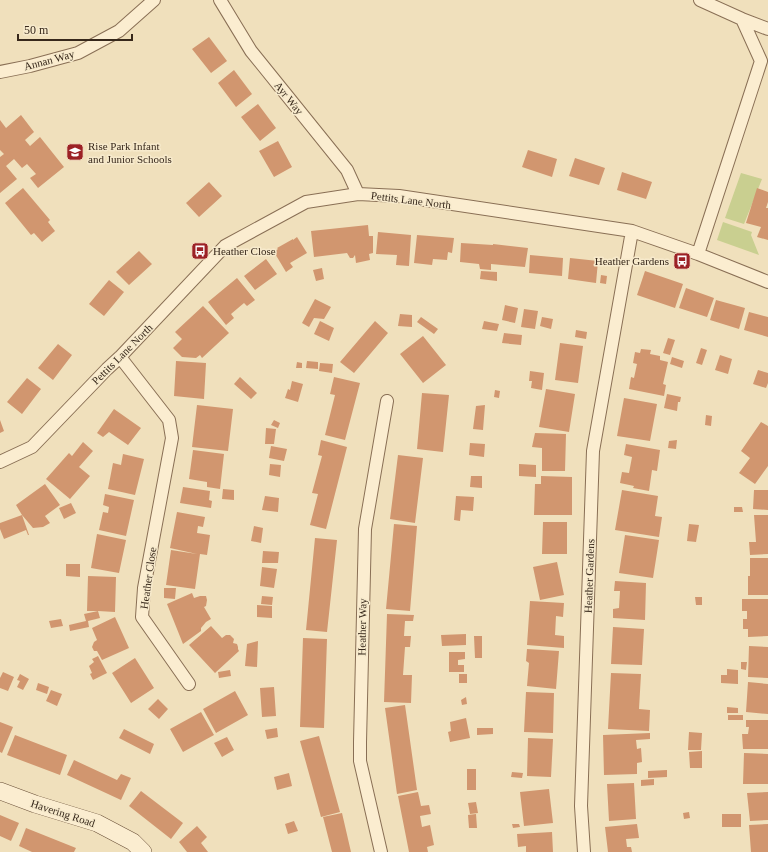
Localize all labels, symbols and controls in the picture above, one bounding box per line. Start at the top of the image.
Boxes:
scale bar [18,16,132,42]
text: 50 m [24,23,49,37]
street label: Annan Way [22,47,76,72]
street label: Ayr Way [272,79,306,117]
place label: Rise Park Infant and Junior Schools [88,140,172,165]
school or university icon: Rise Park Infant and Junior Schools [65,142,85,162]
street label: Pettits Lane North [370,189,452,211]
bus stop icon: Heather Close [190,241,210,261]
place label: Heather Close [213,245,276,257]
bus stop icon: Heather Gardens [672,251,692,271]
place label: Heather Gardens [595,255,669,267]
street label: Pettits Lane North [89,321,155,387]
street label: Heather Gardens [582,539,596,613]
street label: Heather Close [138,546,158,610]
street label: Heather Way [356,598,369,656]
street label: Havering Road [29,797,97,829]

